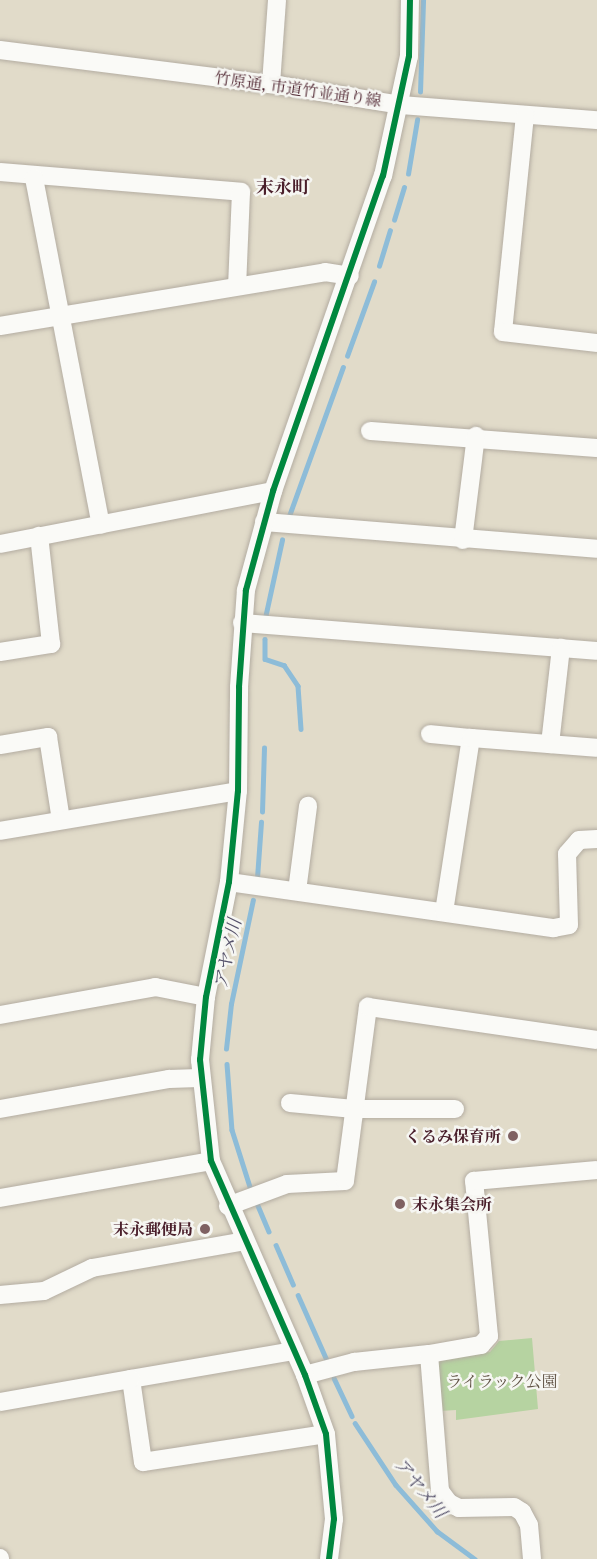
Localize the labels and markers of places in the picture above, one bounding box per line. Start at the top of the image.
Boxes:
place label: くるみ保育所 [405,1126,501,1146]
marker: くるみ保育所 [506,1129,520,1143]
place label: 末永集会所 [412,1194,492,1214]
marker: 末永集会所 [393,1197,407,1211]
place label: 末永郵便局 [113,1219,193,1239]
marker: 末永郵便局 [198,1222,212,1236]

